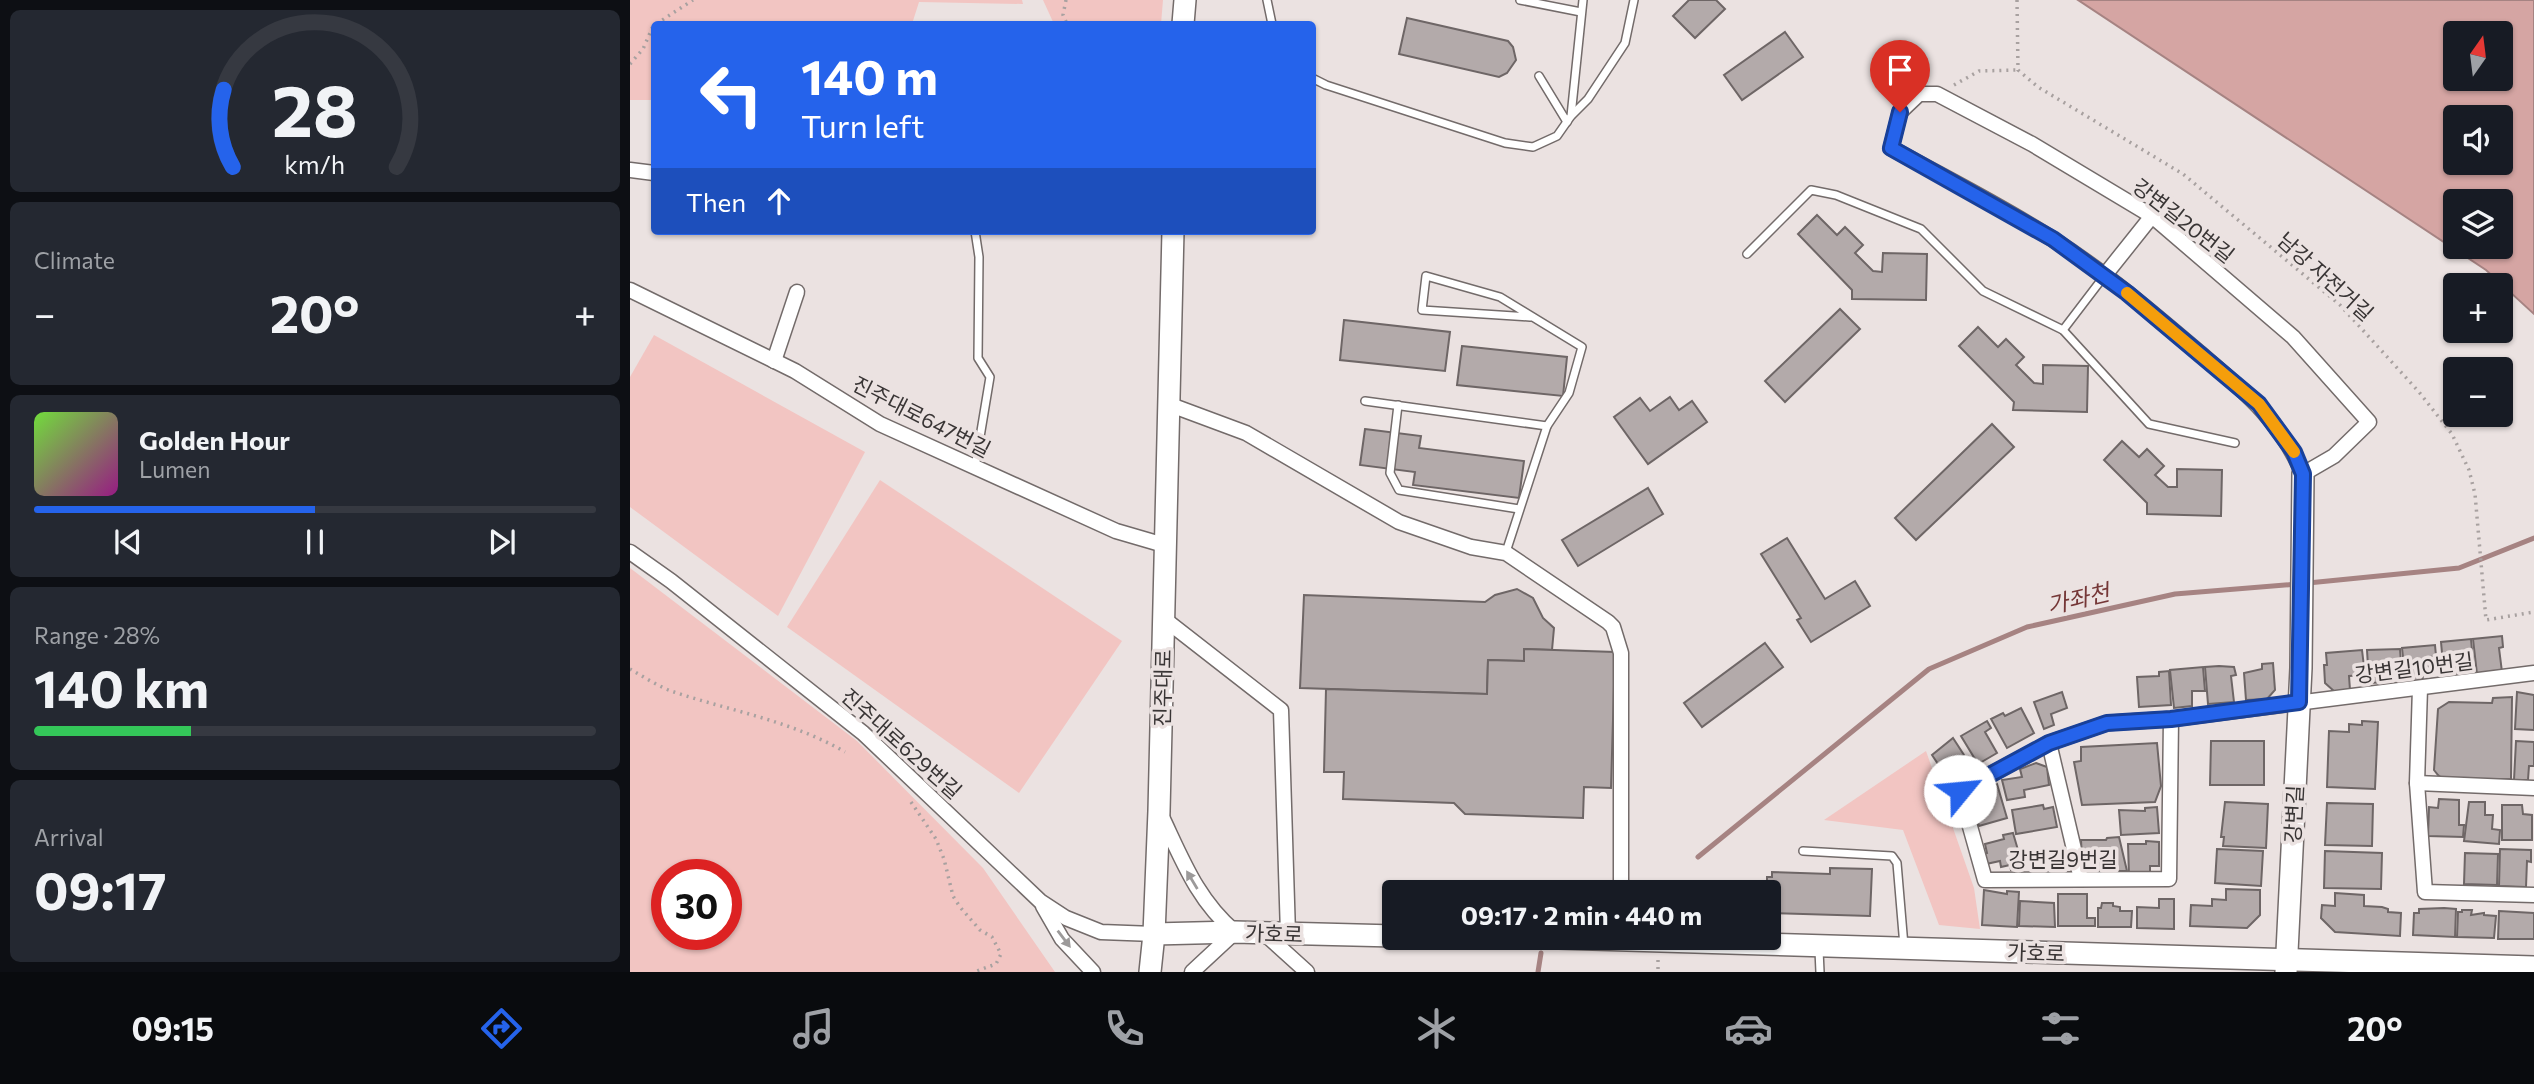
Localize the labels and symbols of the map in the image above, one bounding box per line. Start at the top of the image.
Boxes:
north arrow [2443,21,2513,91]
pin [1870,40,1930,112]
street label: 강변길20번길 [2128,173,2240,267]
street label: 남강 자전거길 [2273,227,2379,325]
street label: 진주대로647번길 [849,370,995,462]
water label: 가좌천 [2044,577,2115,619]
street label: 강변길10번길 [2353,647,2475,687]
street label: 진주대로 [1149,649,1175,727]
street label: 진주대로629번길 [837,683,967,803]
position arrow [1923,754,1997,828]
street label: 강변길 [2279,784,2307,844]
street label: 강변길9번길 [2008,846,2118,871]
speed limit sign: 30 [651,859,742,950]
one-way arrow [1186,870,1198,889]
street label: 가호로 [1245,919,1303,947]
one-way arrow [1056,929,1071,947]
street label: 가호로 [2007,938,2065,966]

